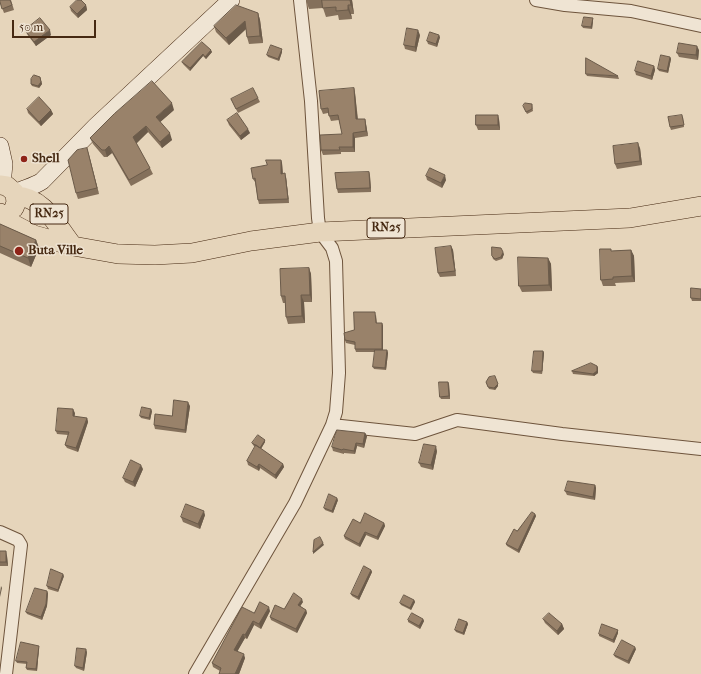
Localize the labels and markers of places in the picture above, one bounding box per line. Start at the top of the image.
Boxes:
place label: Shell [32,151,60,167]
marker: Shell [19,154,29,164]
place label: Buta Ville [28,243,83,259]
marker: Buta Ville [13,245,25,257]

